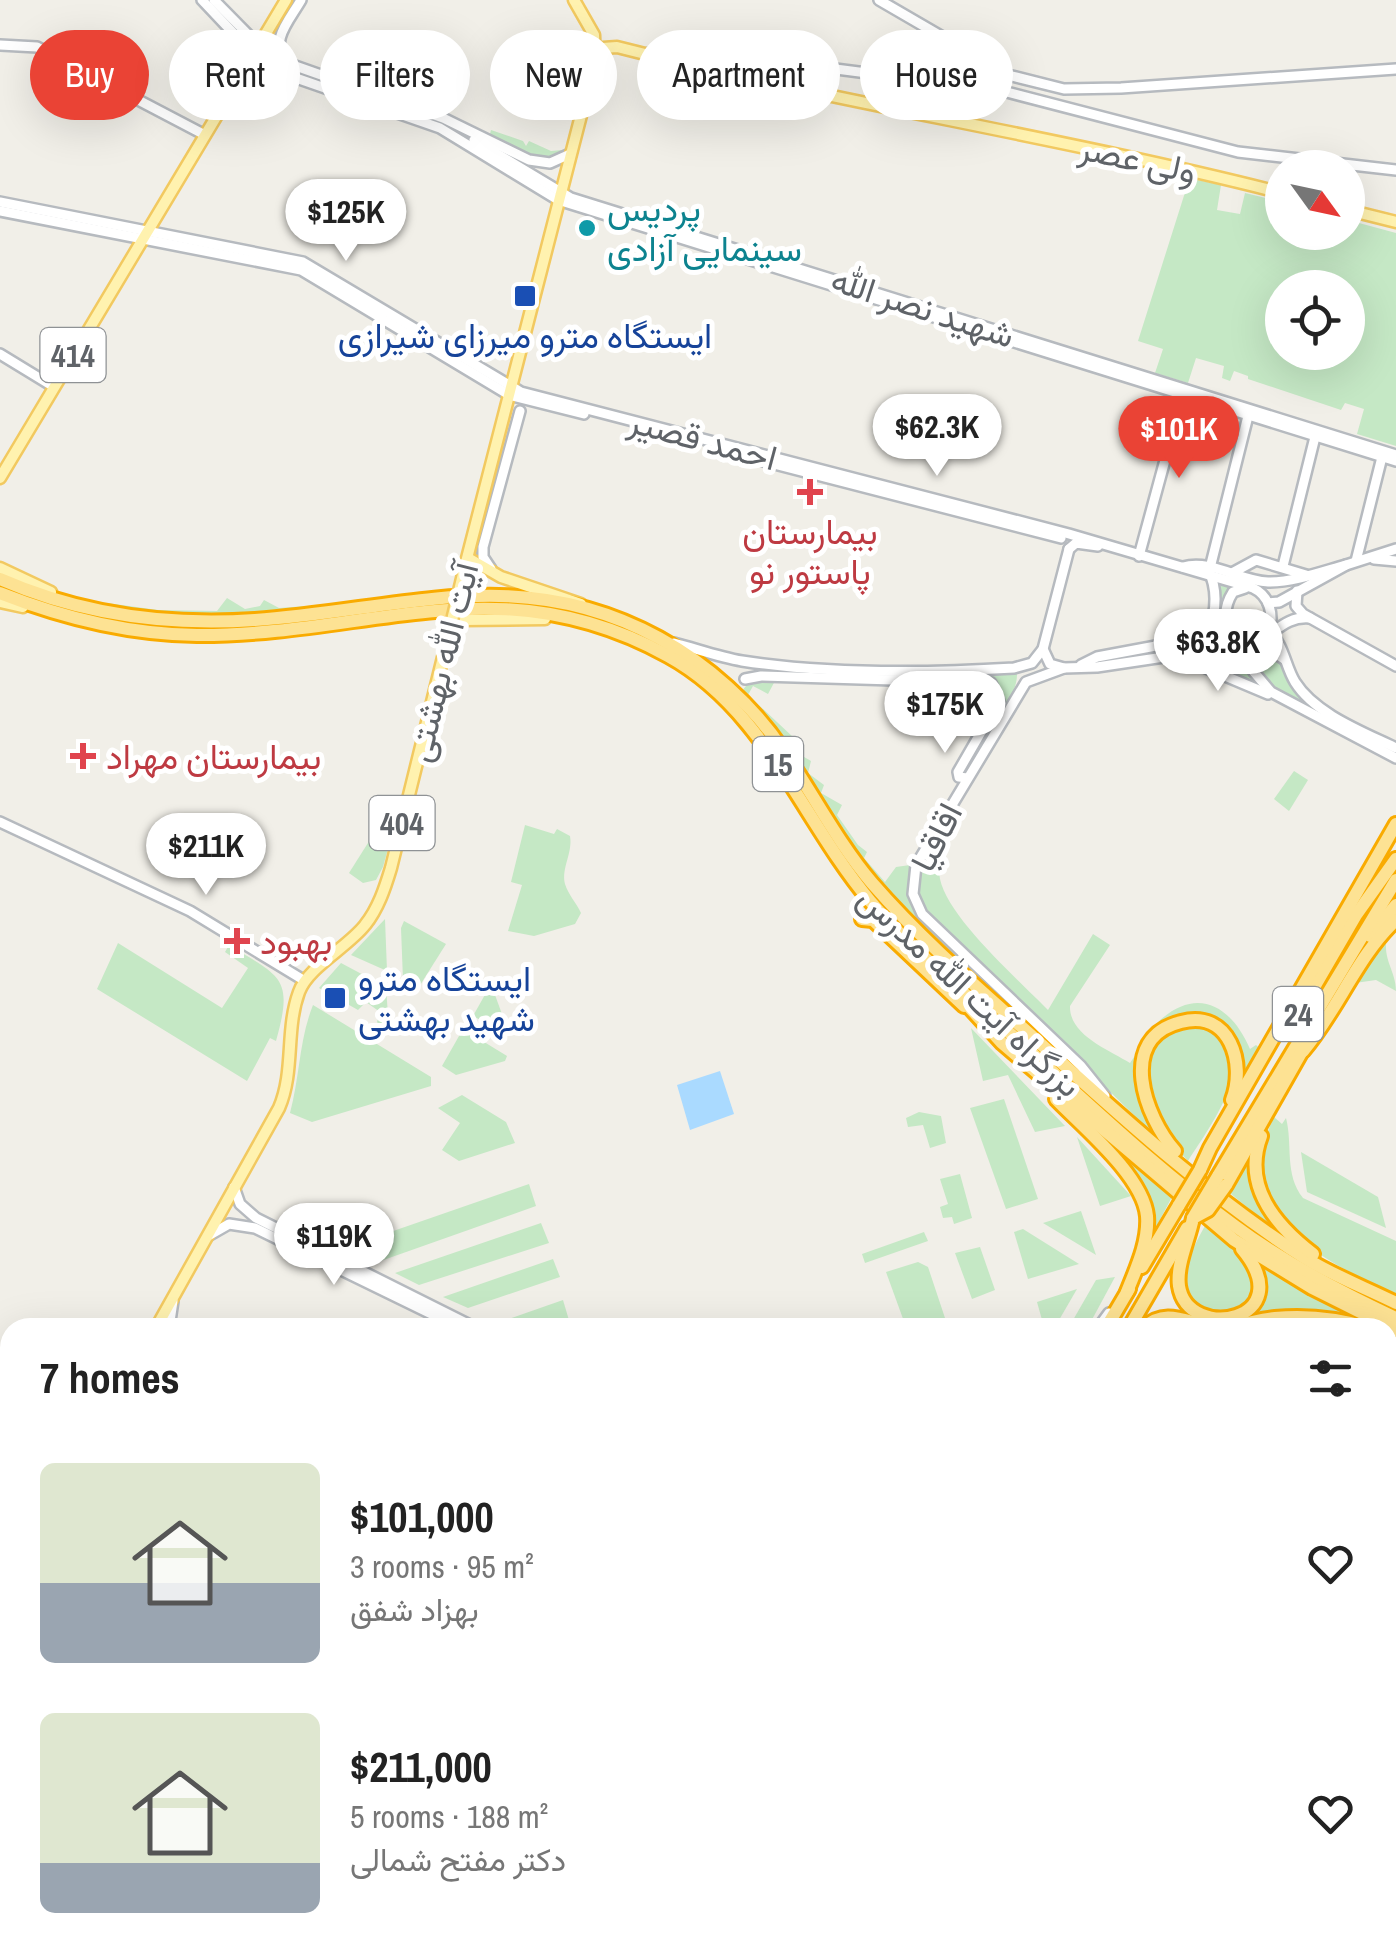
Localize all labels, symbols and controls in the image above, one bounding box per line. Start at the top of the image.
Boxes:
chip: Buy [30,30,149,120]
chip: Rent [169,30,300,120]
chip: Filters [320,30,470,120]
chip: New [490,30,617,120]
chip: Apartment [637,30,840,120]
chip: House [860,30,1013,120]
street label: ولی عصر [1074,124,1201,194]
north arrow [1265,150,1365,250]
map controls [1265,150,1365,370]
pin: $125K [276,179,416,264]
place label: پردیس سینمایی آزادی [607,185,802,272]
text: $125K [307,190,385,233]
marker: پردیس سینمایی آزادی [576,217,598,239]
street label: شهید نصر الله [825,255,1021,359]
button: locate [1265,270,1365,370]
marker: ایستگاه مترو میرزای شیرازی [512,283,538,309]
place label: ایستگاه مترو میرزای شیرازی [338,312,712,359]
road number: 414 [40,328,106,382]
pin: $62.3K [856,394,1018,479]
street label: احمد قصیر [623,396,782,481]
pin: $101K [1109,396,1249,481]
text: $62.3K [895,405,979,448]
text: $101K [1140,407,1218,450]
marker: بیمارستان پاستور نو [797,479,823,505]
place label: بیمارستان پاستور نو [742,508,878,596]
street label: آیت الله بهشتی [395,554,490,767]
pin: $63.8K [1137,609,1299,694]
text: $63.8K [1176,620,1260,663]
pin: $175K [875,671,1015,756]
text: $175K [906,682,984,725]
place label: بیمارستان مهراد [106,733,321,780]
road number: 15 [753,737,803,791]
marker: بیمارستان مهراد [70,743,96,769]
street label: اقاقیا [899,795,973,879]
road number: 404 [370,796,434,850]
pin: $211K [136,813,276,898]
text: $211K [168,824,244,867]
street label: بزرگراه آیت الله مدرس [848,875,1092,1107]
place label: بهبود [260,918,332,965]
marker: بهبود [224,928,250,954]
place label: ایستگاه مترو شهید بهشتی [358,955,535,1042]
marker: ایستگاه مترو شهید بهشتی [322,985,348,1011]
road number: 24 [1273,987,1323,1041]
pin: $119K [264,1203,404,1288]
text: $119K [296,1214,372,1257]
text: 7 homes [40,1350,180,1406]
icon: filters [1303,1351,1358,1406]
text: $101,000 [350,1489,494,1545]
icon: home [120,1503,240,1623]
icon: heart [1303,1536,1358,1591]
text: 3 rooms · 95 m² [350,1545,534,1588]
text: بهزاد شفق [350,1588,479,1631]
text: $211,000 [350,1739,492,1795]
icon: home [120,1753,240,1873]
icon: heart [1303,1786,1358,1841]
text: 5 rooms · 188 m² [350,1795,548,1838]
text: دکتر مفتح شمالی [350,1838,566,1881]

